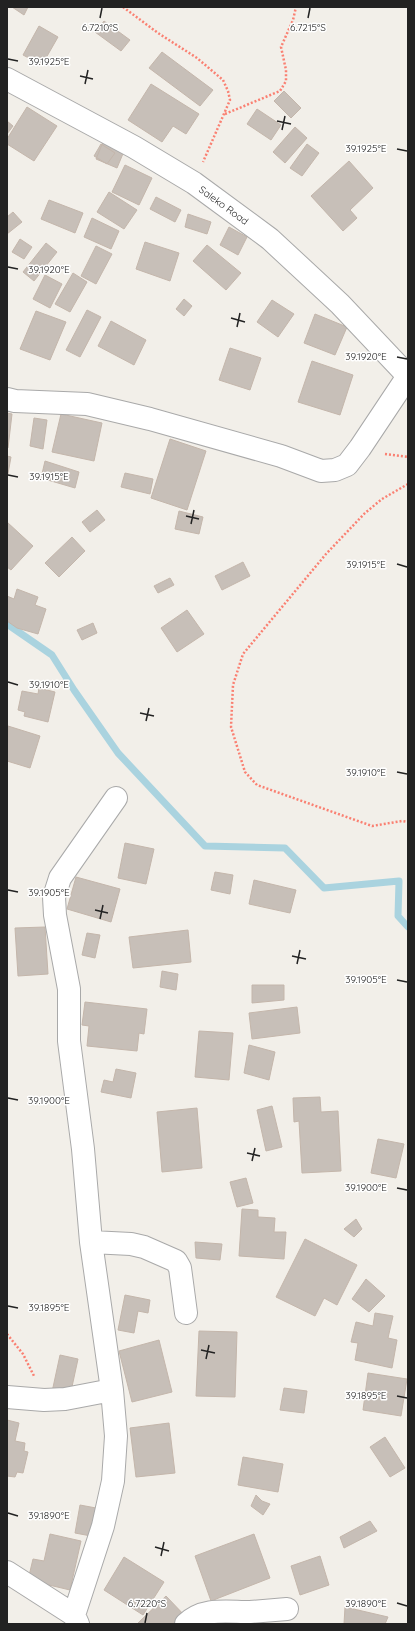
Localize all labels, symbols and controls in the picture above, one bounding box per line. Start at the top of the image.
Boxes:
text: 6.7210°S [82,21,119,34]
text: 6.7215°S [290,21,326,34]
text: 39.1925°E [28,55,70,68]
text: 39.1925°E [345,142,387,155]
street label: Saleko Road [196,183,251,228]
text: 39.1920°E [28,263,70,276]
text: 39.1920°E [345,350,387,363]
text: 39.1915°E [29,470,69,483]
text: 39.1915°E [346,558,386,571]
text: 39.1910°E [29,678,69,691]
text: 39.1910°E [346,766,386,779]
text: 39.1905°E [28,886,70,899]
text: 39.1905°E [345,973,387,986]
text: 39.1900°E [28,1094,70,1107]
text: 39.1900°E [345,1181,387,1194]
text: 39.1895°E [29,1301,70,1314]
text: 39.1895°E [346,1389,387,1402]
text: 39.1890°E [28,1509,70,1522]
text: 6.7220°S [128,1597,167,1610]
text: 39.1890°E [345,1597,387,1610]

